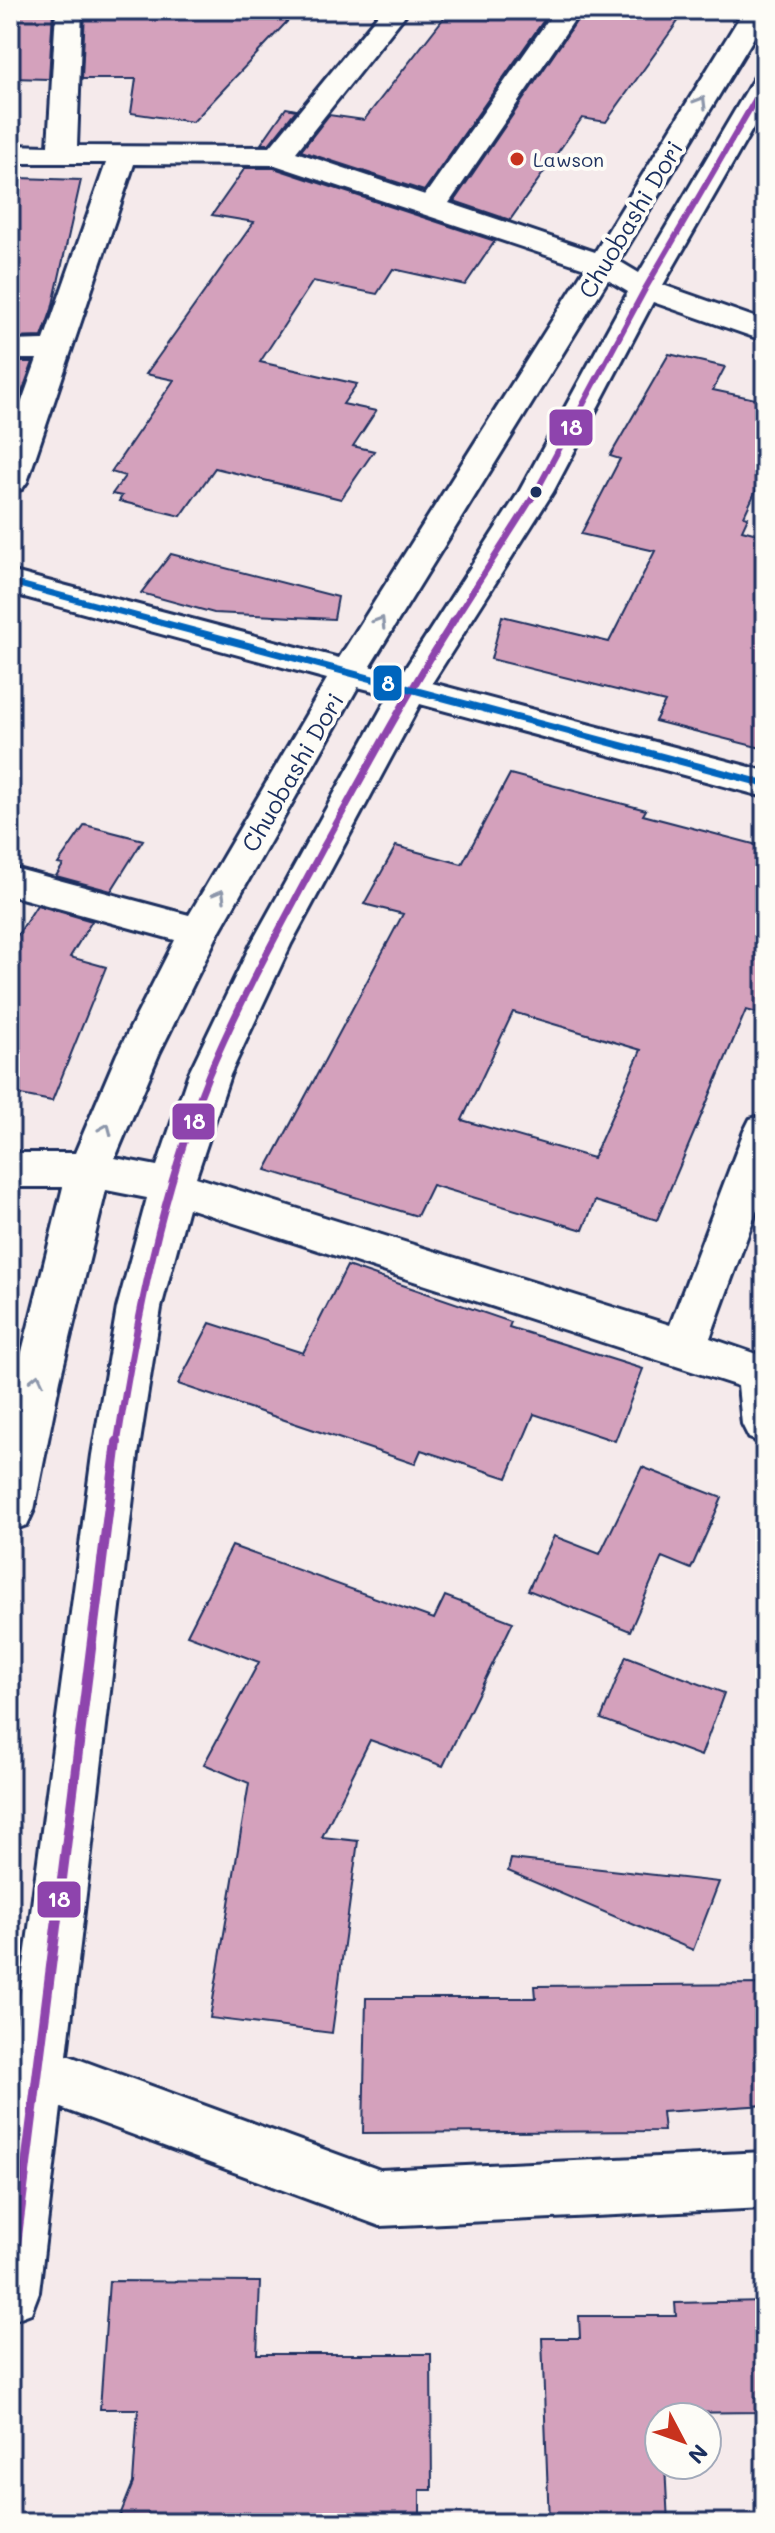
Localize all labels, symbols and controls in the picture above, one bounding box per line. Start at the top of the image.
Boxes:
one-way arrow [691,96,707,111]
street label: Chuobashi Dori [571,134,689,304]
place label: Lawson [533,146,604,172]
marker: Lawson [508,150,526,168]
line badge: 18 [548,408,594,447]
text: 18 [559,412,583,441]
unlabelled marker [528,484,544,500]
one-way arrow [370,617,385,631]
line badge: 8 [372,664,403,702]
text: 8 [381,668,395,697]
street label: Chuobashi Dori [234,687,350,857]
one-way arrow [210,889,226,904]
line badge: 18 [171,1102,216,1141]
text: 18 [182,1106,206,1135]
one-way arrow [96,1122,113,1136]
one-way arrow [28,1372,45,1386]
line badge: 18 [36,1880,82,1919]
text: 18 [47,1884,71,1913]
north arrow [643,2401,723,2481]
text: N [682,2439,715,2470]

